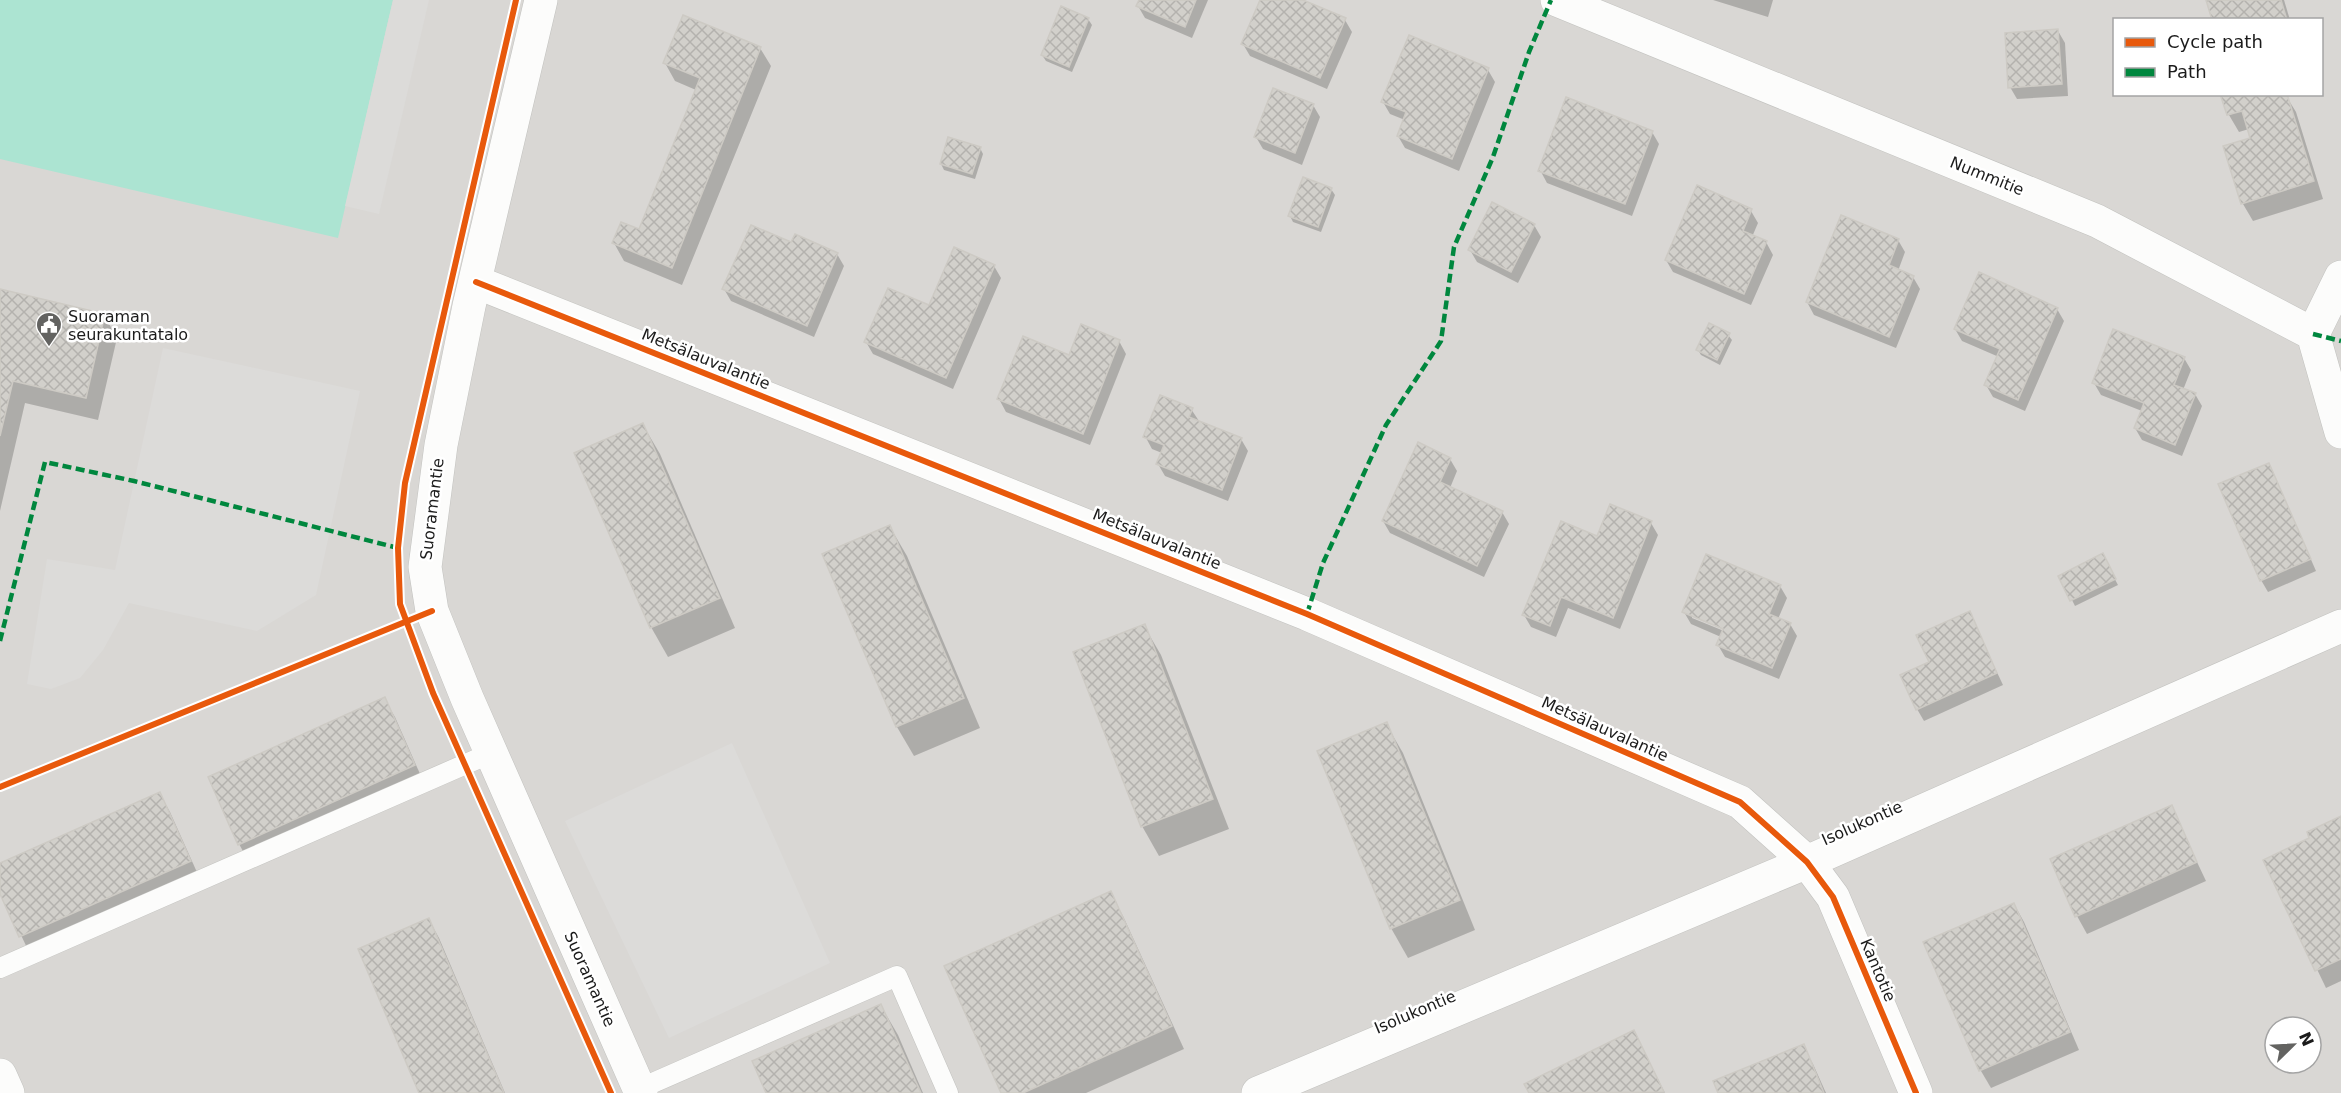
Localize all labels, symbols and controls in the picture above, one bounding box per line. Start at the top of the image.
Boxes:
legend [2113,18,2323,96]
text: Cycle path [2167,31,2263,52]
text: Path [2167,61,2207,82]
street label: Nummitie [1947,153,2027,199]
place label: Suoraman seurakuntatalo [68,307,188,344]
public building icon: Suoraman seurakuntatalo [34,310,64,348]
street label: Metsälauvalantie [639,325,773,393]
street label: Suoramantie [416,457,448,561]
street label: Metsälauvalantie [1090,505,1224,573]
street label: Metsälauvalantie [1539,693,1671,765]
street label: Isolukontie [1819,797,1905,849]
street label: Suoramantie [560,928,620,1030]
street label: Kantotie [1856,936,1900,1004]
street label: Isolukontie [1371,986,1459,1038]
north arrow [2263,1015,2323,1075]
text: N [2295,1029,2318,1049]

